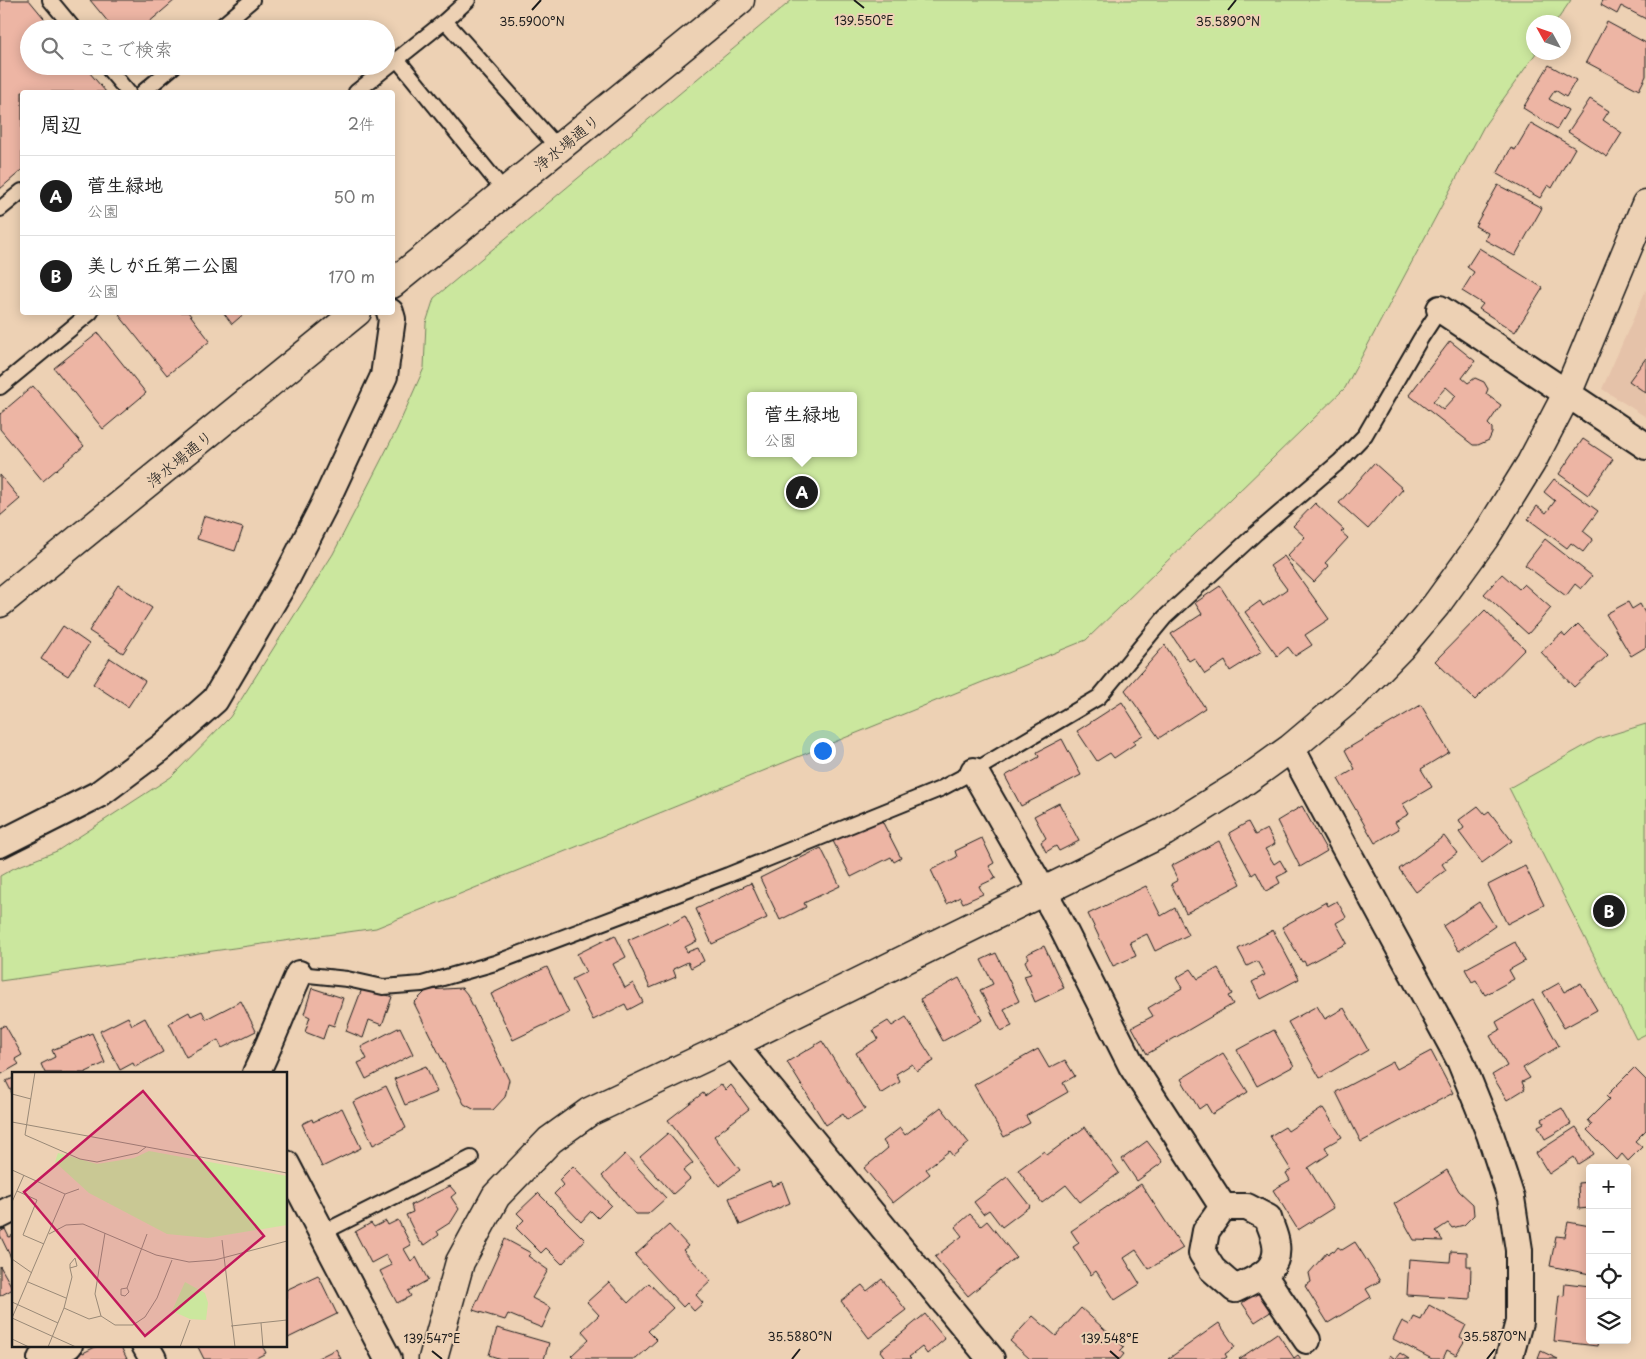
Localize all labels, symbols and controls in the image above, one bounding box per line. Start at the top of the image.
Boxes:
text: 139.550°E [834,11,894,29]
text: 35.5900°N [499,12,565,30]
text: 35.5890°N [1196,12,1260,30]
north arrow [1526,15,1571,60]
search box [20,20,395,75]
icon: search [38,34,66,62]
text: ここで検索 [78,34,173,62]
text: 周辺 [40,107,82,139]
street label: 浄水場通り [527,107,605,177]
text: 2件 [348,111,375,135]
text: 菅生緑地 [87,170,163,198]
text: A [50,184,62,208]
text: 50 m [334,184,375,208]
text: 公園 [87,198,119,222]
text: 美しが丘第二公園 [87,250,239,278]
text: B [51,264,61,288]
text: 170 m [329,264,375,288]
text: 公園 [87,278,119,302]
popup [747,392,857,457]
text: 菅生緑地 [764,399,840,427]
street label: 浄水場通り [140,423,218,493]
text: 公園 [764,427,796,451]
pin: A [786,473,818,511]
your location [810,738,836,764]
pin: B [1593,892,1625,930]
inset map [12,1072,288,1346]
map controls [1586,1164,1631,1344]
button: + [1586,1164,1631,1209]
button: − [1586,1209,1631,1254]
button: locate [1586,1254,1631,1299]
button: layers [1586,1299,1631,1344]
text: 35.5880°N [768,1327,832,1345]
text: 35.5870°N [1463,1327,1527,1345]
text: 139.547°E [404,1329,460,1347]
text: 139.548°E [1081,1329,1139,1347]

